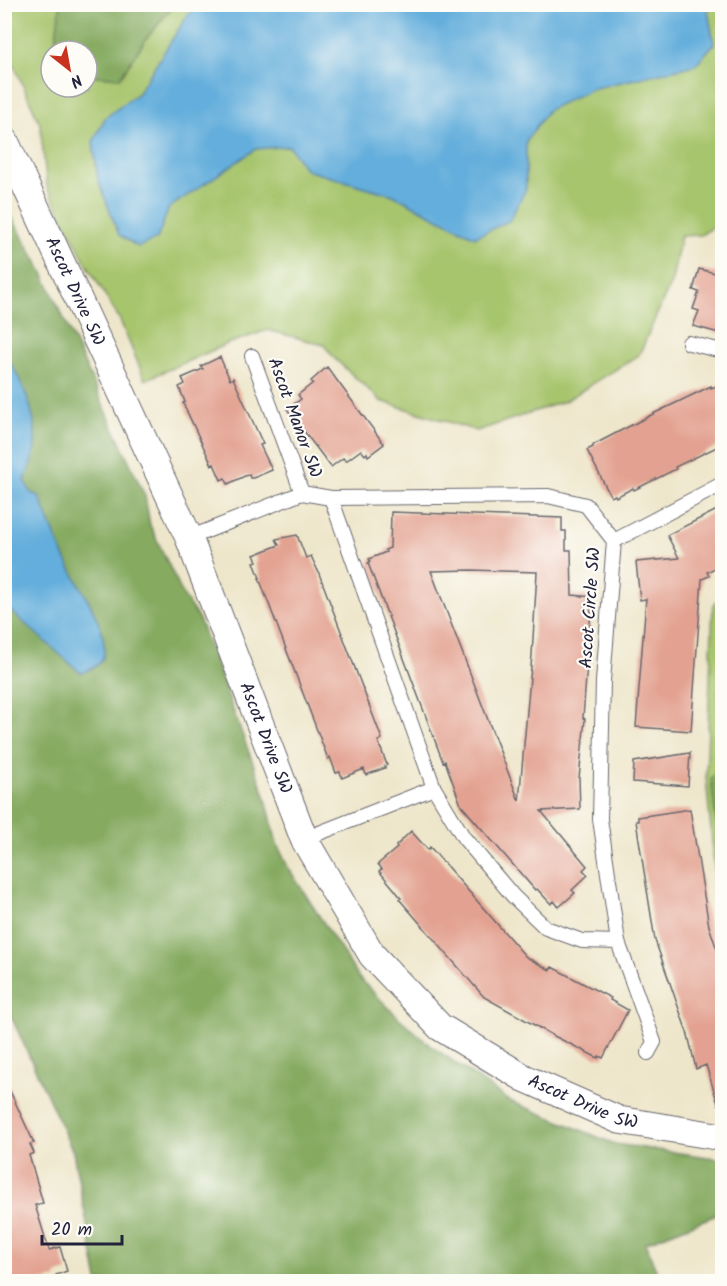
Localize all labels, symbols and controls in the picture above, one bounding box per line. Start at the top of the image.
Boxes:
north arrow [39,39,99,99]
text: N [65,67,87,94]
street label: Ascot Drive SW [37,232,113,351]
street label: Ascot Manor SW [259,354,329,482]
street label: Ascot Circle SW [572,546,610,670]
street label: Ascot Drive SW [231,678,300,798]
street label: Ascot Drive SW [523,1067,640,1137]
scale bar [42,1208,122,1246]
text: 20 m [51,1216,92,1245]

